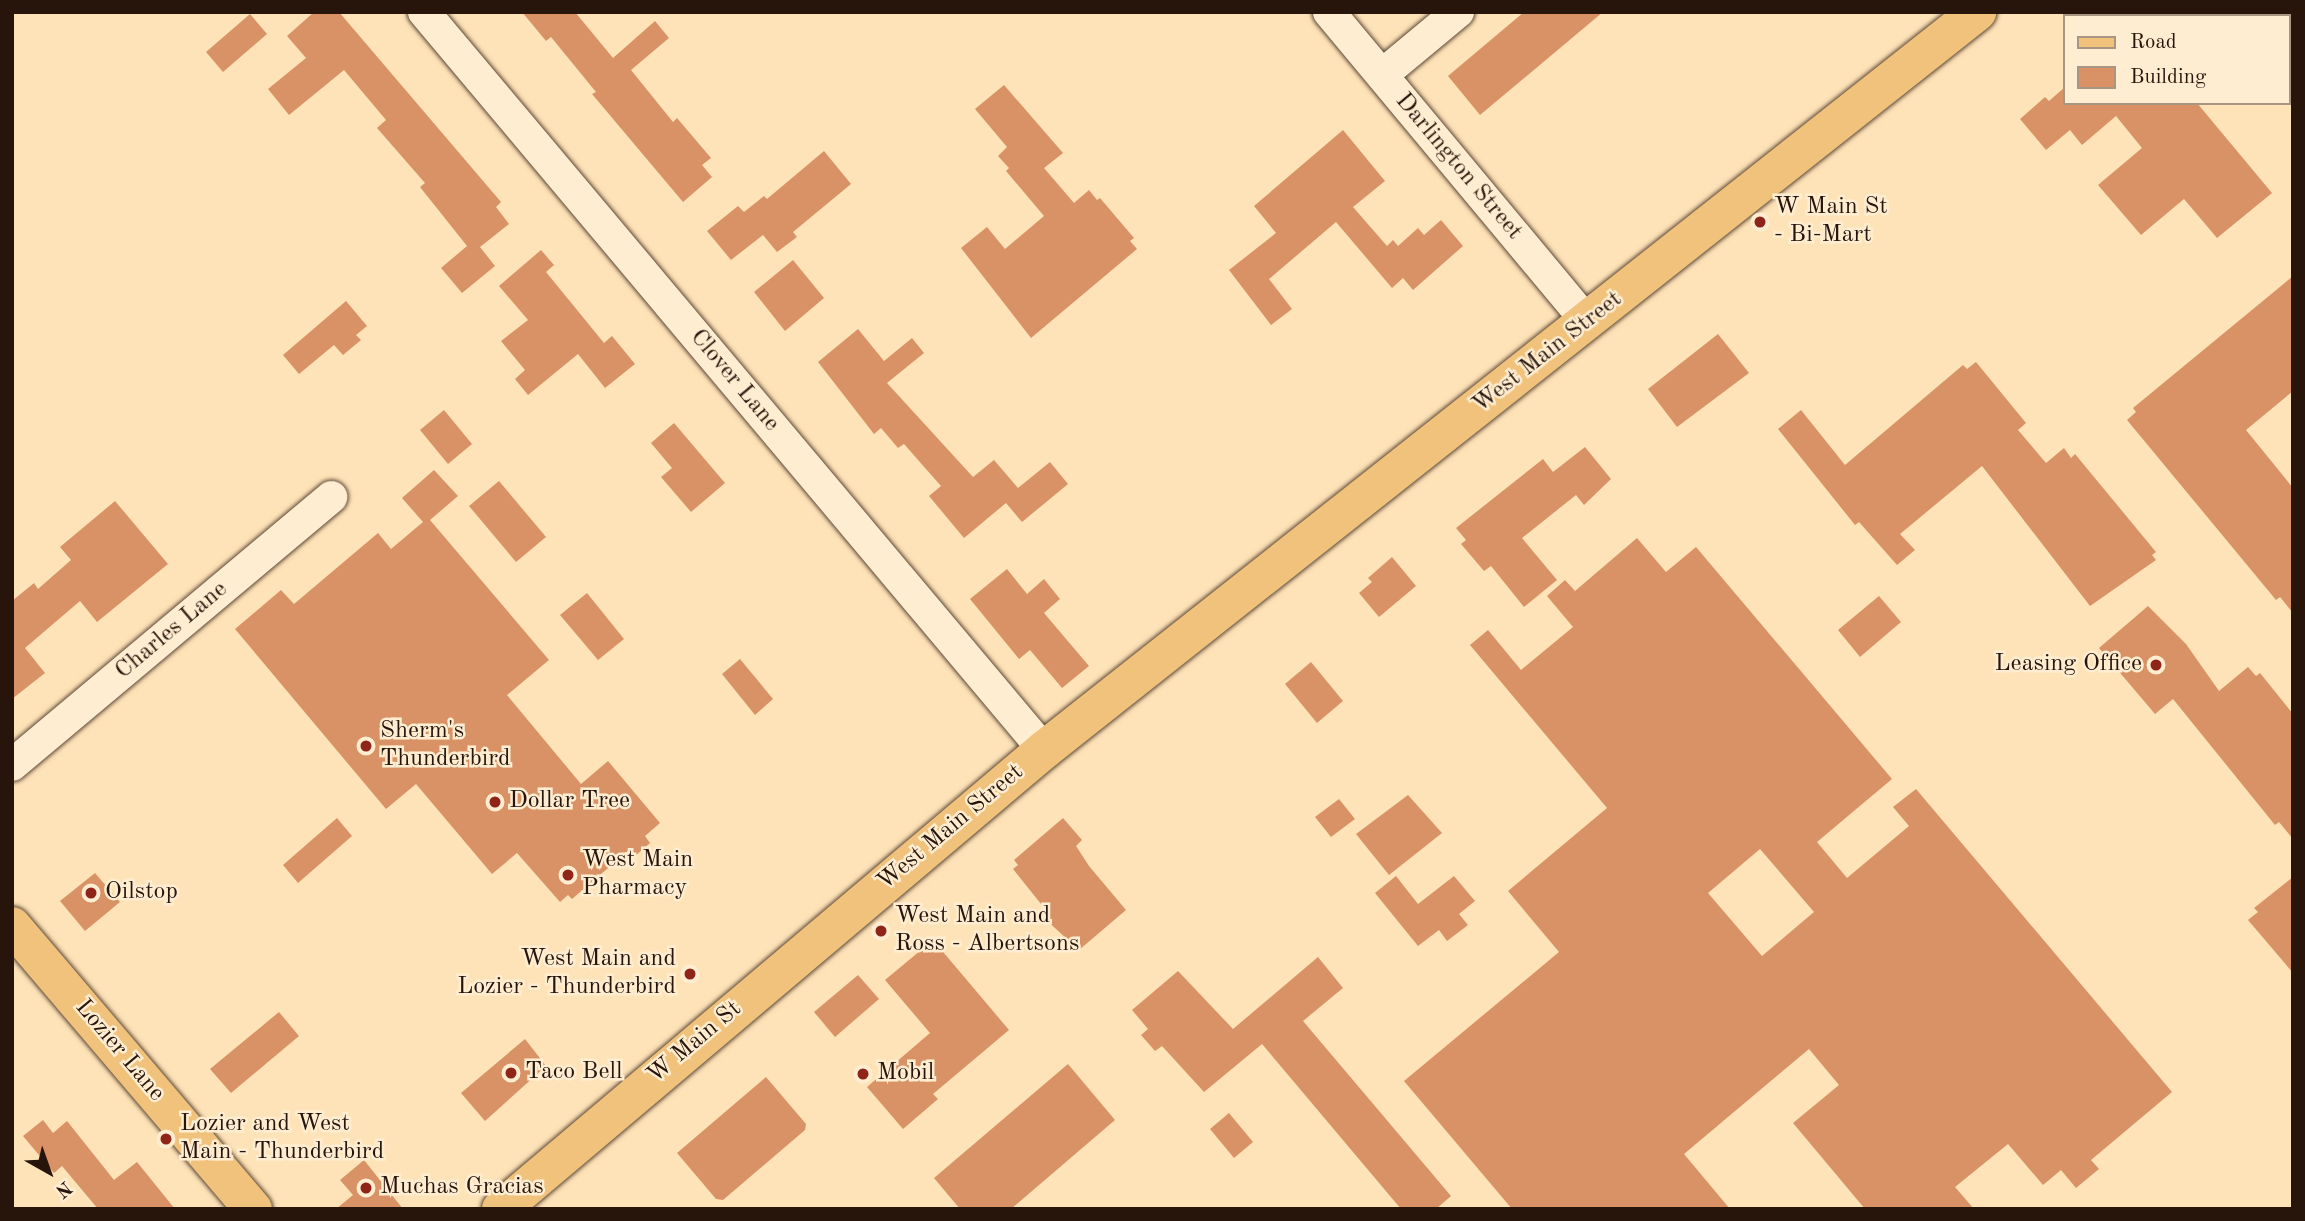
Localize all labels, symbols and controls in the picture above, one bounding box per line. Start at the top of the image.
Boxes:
legend [2064,14,2291,105]
text: Road [2130,32,2177,53]
text: Building [2130,67,2206,88]
street label: Darlington Street [1388,88,1528,246]
place label: W Main St - Bi-Mart [1774,194,1888,250]
marker: W Main St - Bi-Mart [1752,214,1768,230]
street label: West Main Street [1468,286,1628,420]
street label: Clover Lane [683,324,785,438]
street label: Charles Lane [110,576,234,686]
place label: Leasing Office [1995,651,2142,679]
marker: Leasing Office [2148,657,2164,673]
place label: Sherm's Thunderbird [380,718,511,774]
marker: Sherm's Thunderbird [358,738,374,754]
street label: West Main Street [872,759,1030,897]
place label: Dollar Tree [509,788,630,816]
marker: Dollar Tree [487,794,503,810]
place label: West Main Pharmacy [582,847,693,903]
marker: West Main Pharmacy [560,867,576,883]
place label: Oilstop [105,879,178,907]
marker: Oilstop [83,885,99,901]
place label: West Main and Ross - Albertsons [895,903,1079,959]
marker: West Main and Ross - Albertsons [873,923,889,939]
place label: West Main and Lozier - Thunderbird [457,946,676,1002]
marker: West Main and Lozier - Thunderbird [682,966,698,982]
street label: Lozier Lane [68,994,170,1108]
street label: W Main St [642,995,748,1091]
place label: Taco Bell [525,1059,622,1087]
place label: Mobil [877,1060,934,1088]
marker: Taco Bell [503,1065,519,1081]
marker: Mobil [855,1066,871,1082]
place label: Lozier and West Main - Thunderbird [180,1111,384,1167]
marker: Lozier and West Main - Thunderbird [158,1131,174,1147]
north arrow [14,1137,84,1207]
place label: Muchas Gracias [380,1174,544,1202]
text: N [51,1177,74,1200]
marker: Muchas Gracias [358,1180,374,1196]

